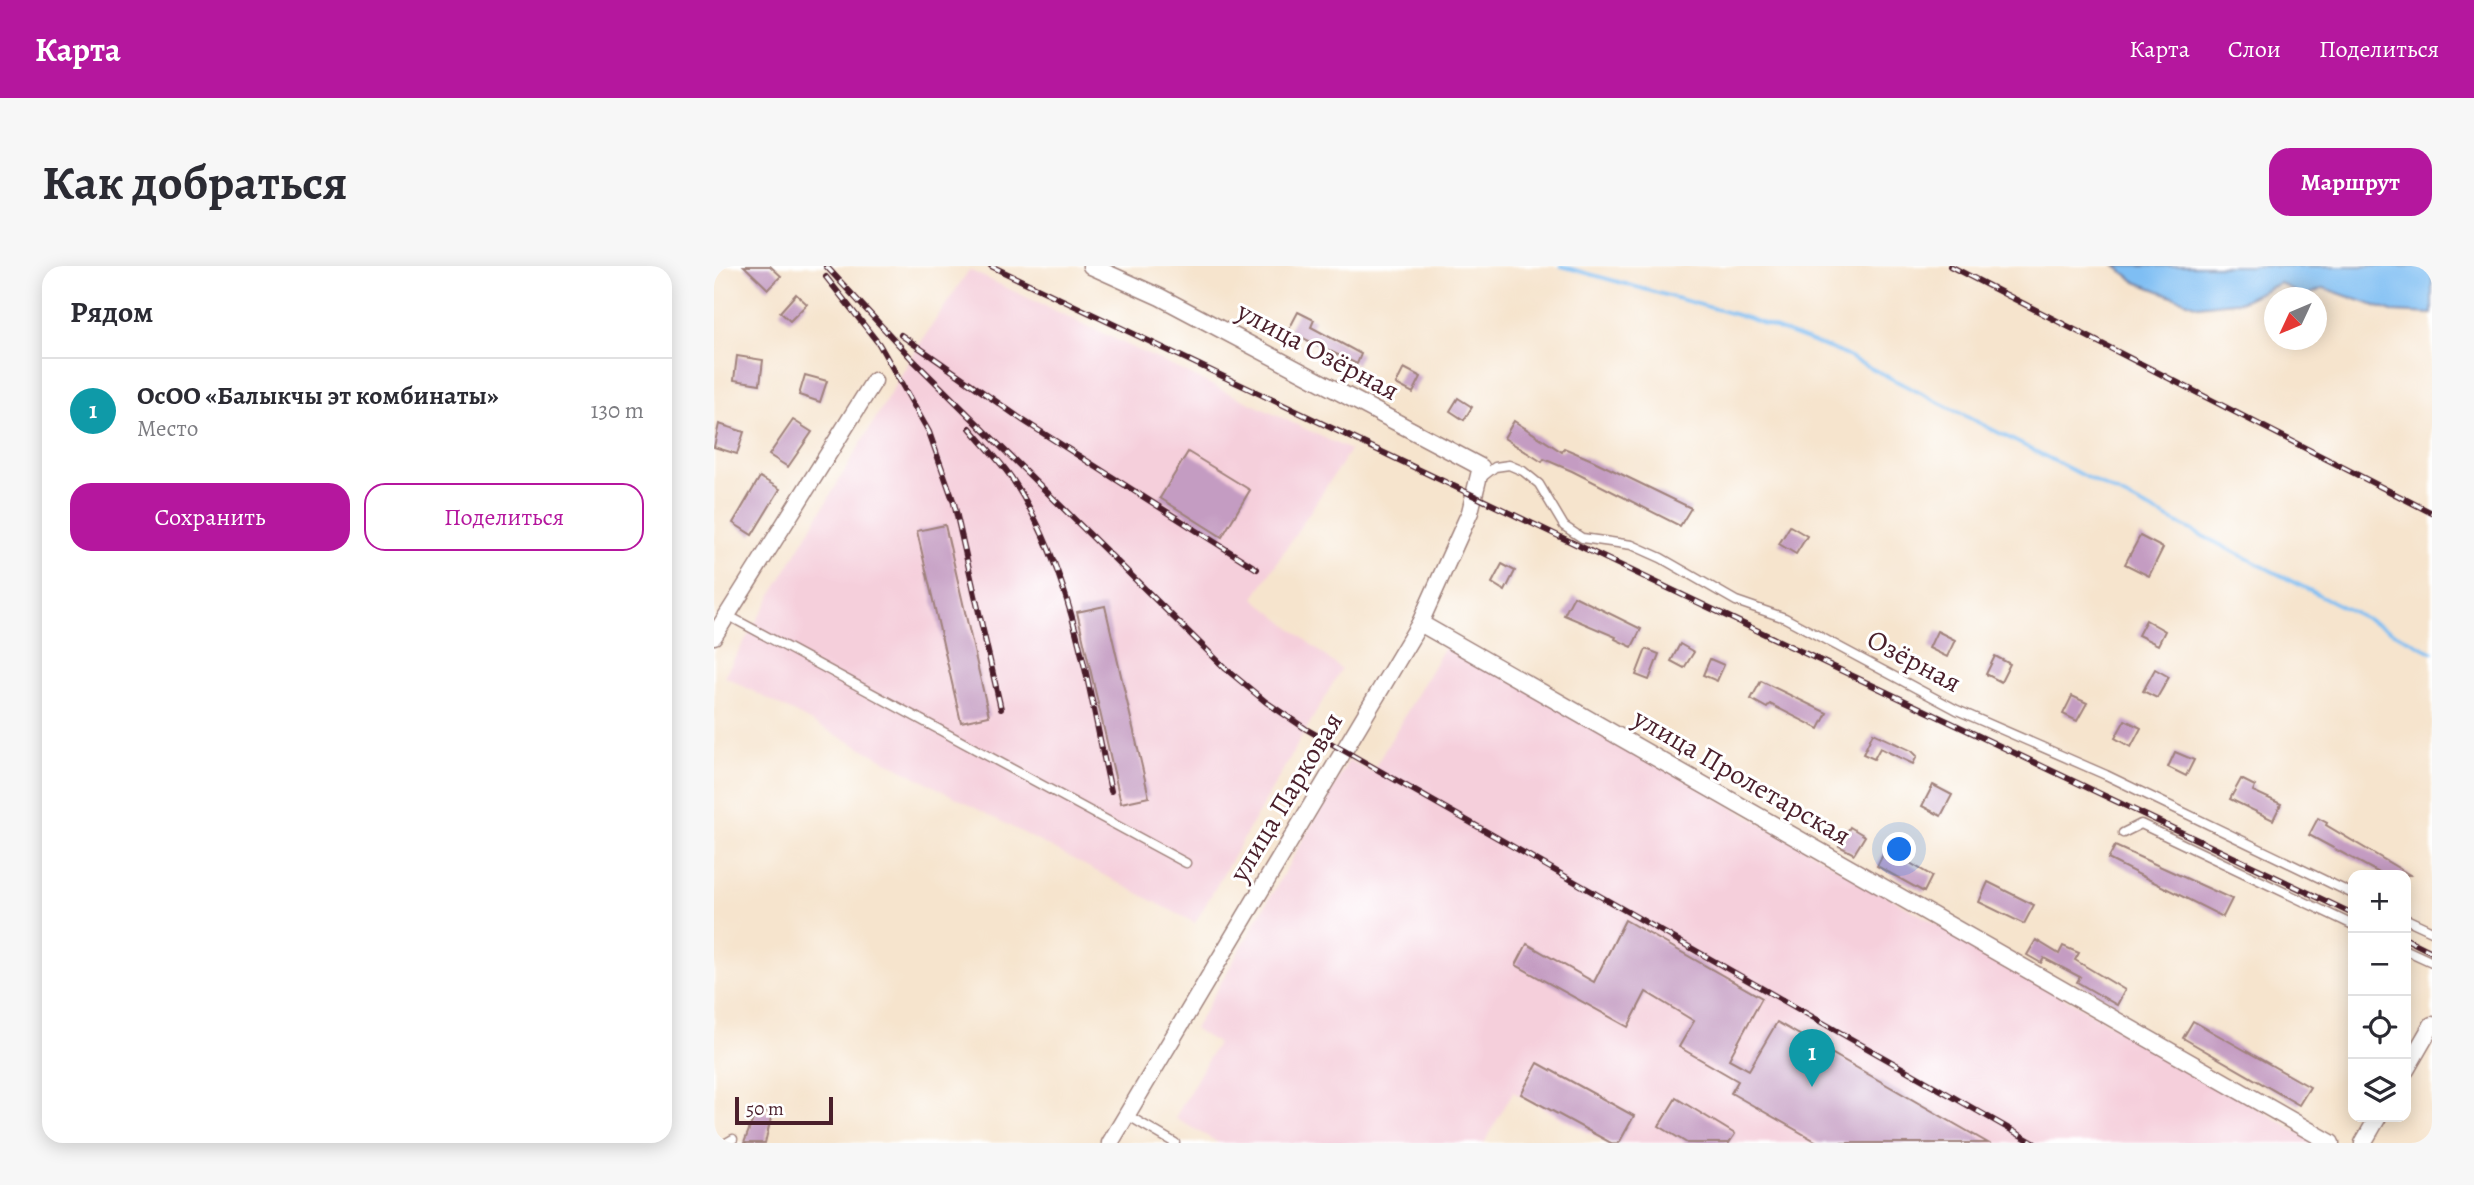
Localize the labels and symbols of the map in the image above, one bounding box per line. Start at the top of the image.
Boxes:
north arrow [2264,287,2327,350]
street label: улица Озёрная [1229,292,1406,410]
street label: Озёрная [1860,620,1968,702]
street label: улица Пролетарская [1626,699,1858,855]
street label: улица Парковая [1220,705,1352,890]
your location [1882,832,1916,866]
pin: 1 [1789,1029,1835,1087]
scale bar [735,1094,833,1126]

